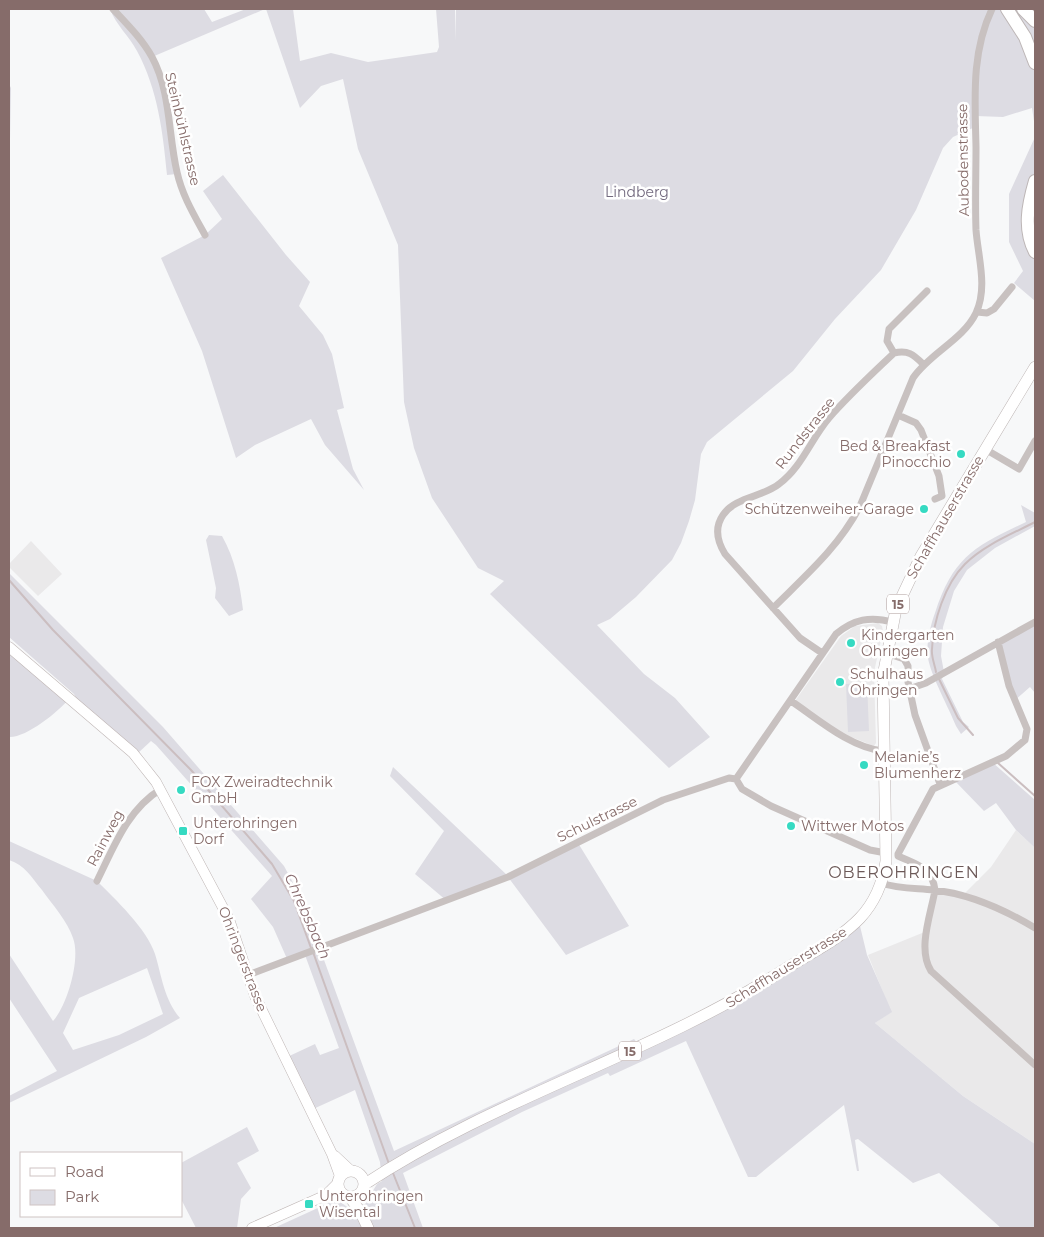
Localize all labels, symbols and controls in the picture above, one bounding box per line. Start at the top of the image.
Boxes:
street label: Steinbühlstrasse [161,71,205,187]
street label: Aubodenstrasse [953,103,973,217]
park label: Lindberg [605,183,669,201]
street label: Rundstrasse [771,393,839,473]
place label: Bed & Breakfast Pinocchio [840,437,951,471]
marker: Bed & Breakfast Pinocchio [955,448,967,460]
street label: Schaffhauserstrasse [902,452,988,582]
place label: Schützenweiher-Garage [745,500,914,518]
marker: Schützenweiher-Garage [918,503,930,515]
road number: 15 [887,594,909,614]
place label: Kindergarten Ohringen [861,626,955,660]
marker: Kindergarten Ohringen [845,637,857,649]
place label: Schulhaus Ohringen [850,665,923,699]
marker: Schulhaus Ohringen [834,676,846,688]
place label: Melanie’s Blumenherz [874,748,961,782]
marker: Melanie’s Blumenherz [858,759,870,771]
place label: FOX Zweiradtechnik GmbH [191,773,333,807]
marker: FOX Zweiradtechnik GmbH [175,784,187,796]
street label: Schulstrasse [554,792,640,846]
street label: Rainweg [83,807,127,869]
place label: Unterohringen Dorf [193,814,297,848]
place label: Wittwer Motos [801,817,904,835]
marker: Wittwer Motos [785,820,797,832]
marker: Unterohringen Dorf [177,825,189,837]
district label: OBEROHRINGEN [828,863,980,882]
water label: Chrebsbach [281,870,335,962]
street label: Ohringerstrasse [215,904,271,1014]
street label: Schaffhauserstrasse [722,922,850,1012]
road number: 15 [619,1042,641,1060]
legend [20,1152,182,1217]
text: Road [65,1162,104,1181]
text: Park [65,1187,99,1206]
place label: Unterohringen Wisental [319,1187,423,1221]
marker: Unterohringen Wisental [303,1198,315,1210]

